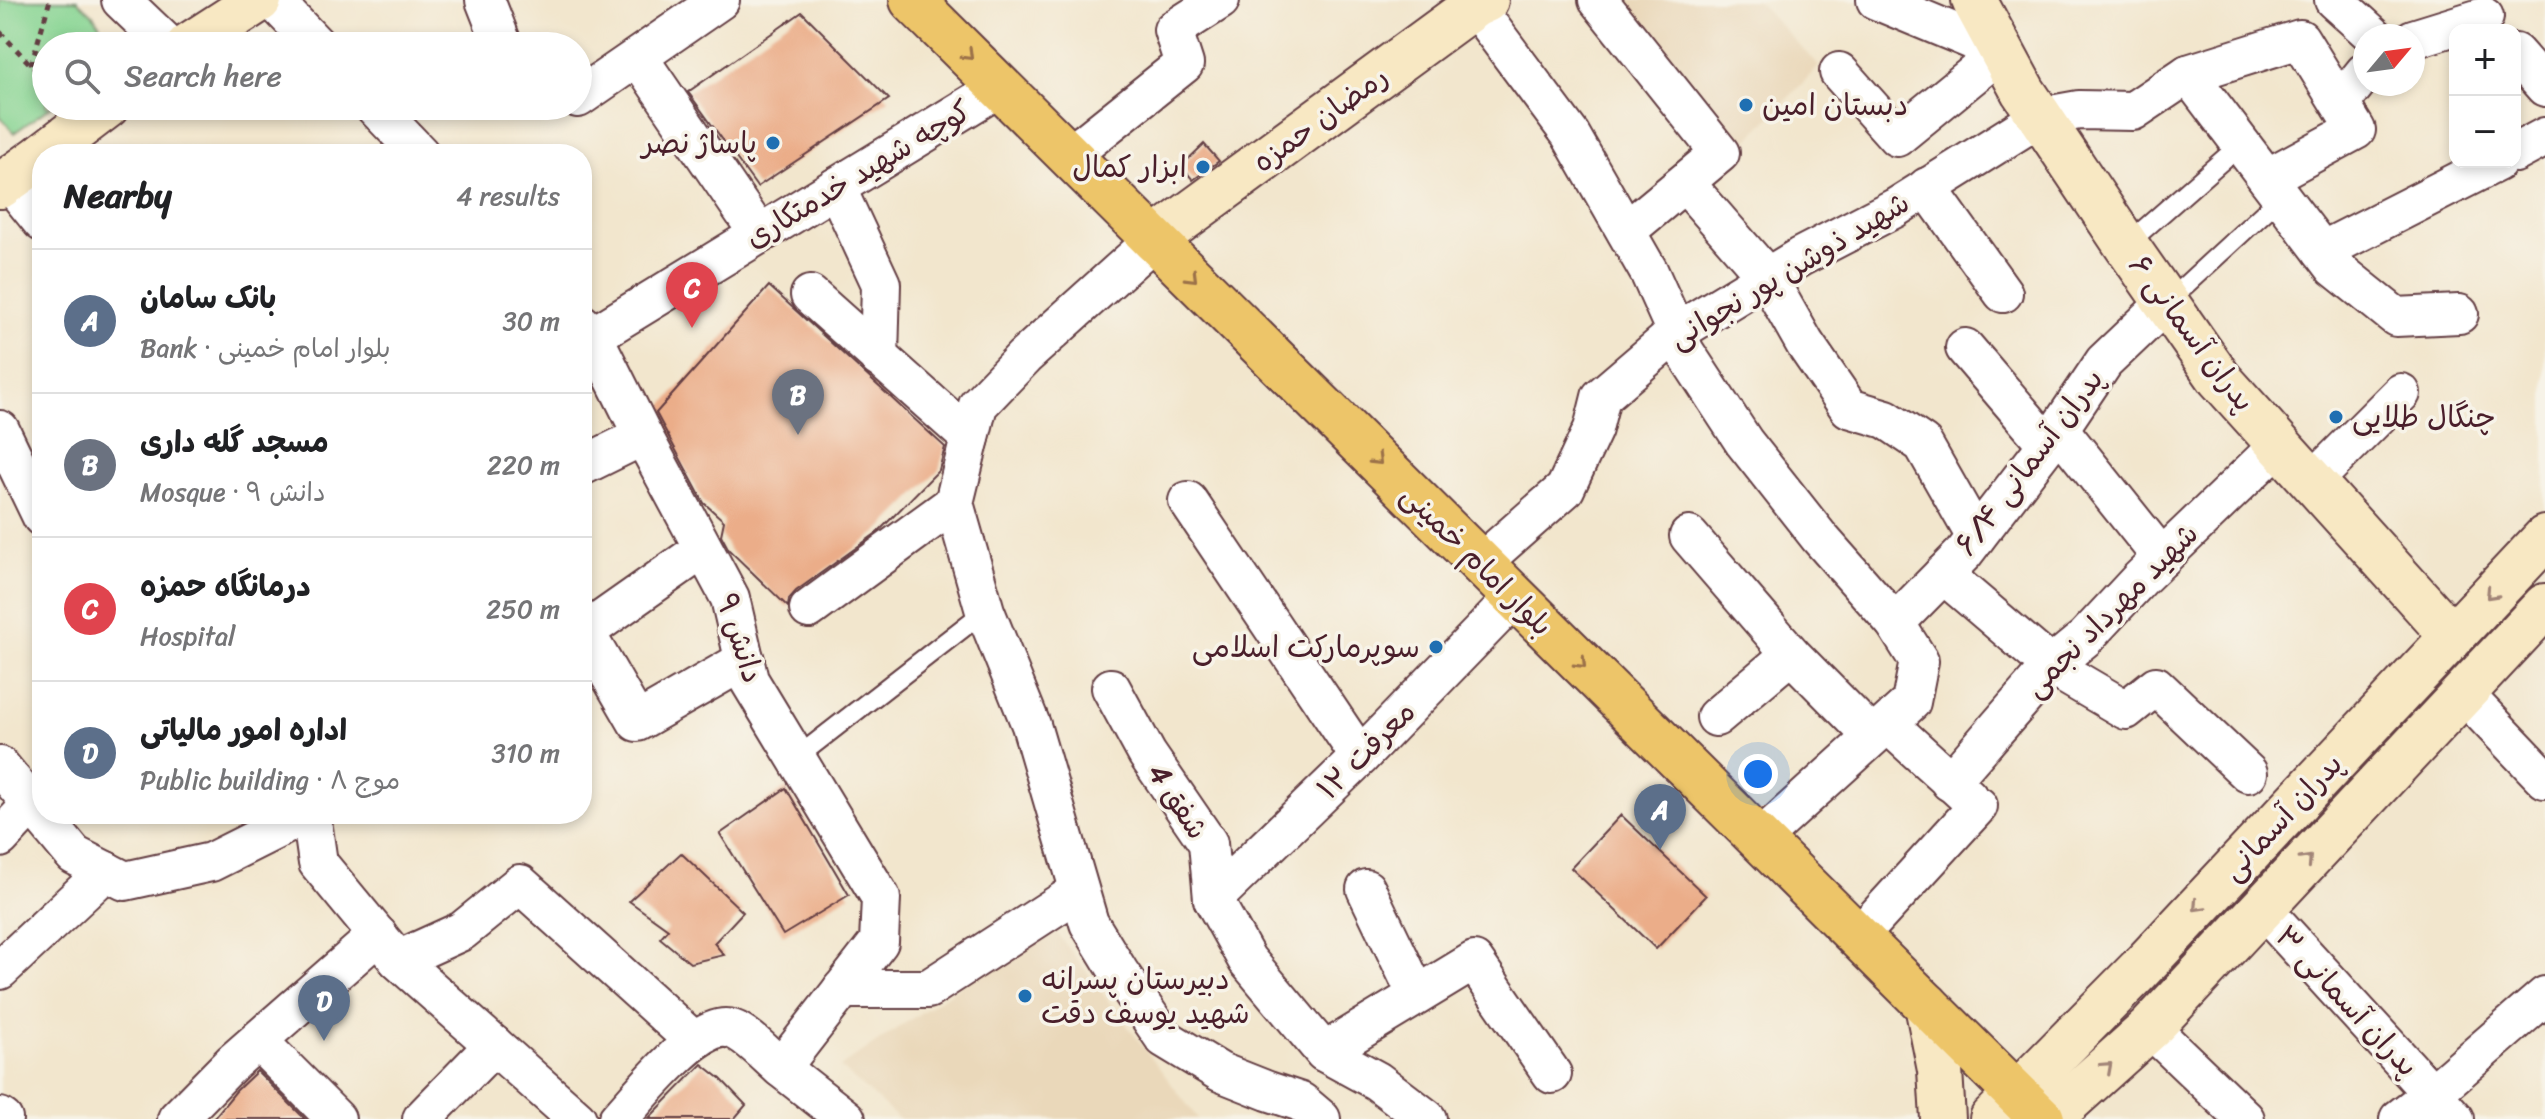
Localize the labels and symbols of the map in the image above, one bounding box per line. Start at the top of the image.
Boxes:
north arrow [2353,24,2425,96]
one-way arrow [959,46,973,60]
street label: رمضان حمزه [1240,51,1400,187]
place label: دبستان امین [1762,78,1908,132]
street label: کوچه شهید خدمتکاری [734,85,982,263]
marker: دبستان امین [1737,96,1755,114]
place label: پاساژ نصر [639,116,757,170]
marker: پاساژ نصر [764,134,782,152]
place label: ابزار کمال [1072,140,1187,194]
marker: ابزار کمال [1194,158,1212,176]
street label: شهید ذوشن پور نجوانی [1658,176,1920,364]
street label: پدران آسمانی ۶ [2114,242,2270,424]
pin: C [666,262,718,328]
one-way arrow [1183,268,1197,282]
street label: پدران آسمانی ۶/۴ [1940,356,2118,568]
pin: B [772,369,824,435]
place label: چنگال طلایی [2352,390,2496,444]
marker: چنگال طلایی [2327,408,2345,426]
one-way arrow [1368,451,1382,465]
street label: بلوار امام خمینی [1387,470,1567,650]
street label: شهید مهرداد نجمی [2010,509,2212,711]
one-way arrow [2486,585,2501,599]
street label: دانش ۹ [700,586,780,690]
place label: سوپرمارکت اسلامی [1192,620,1420,674]
marker: سوپرمارکت اسلامی [1427,638,1445,656]
one-way arrow [1572,654,1586,668]
street label: معرفت ۱۲ [1303,687,1429,813]
street label: پدران آسمانی [2207,740,2357,894]
street label: شفق 4 [1133,751,1223,851]
your location [1738,754,1778,794]
pin: A [1634,784,1686,850]
one-way arrow [2297,855,2312,869]
one-way arrow [2193,897,2208,911]
street label: پدران آسمانی ۳ [2261,912,2433,1090]
place label: دبیرستان پسرانه شهید یوسف دقت [1041,952,1250,1040]
pin: D [298,975,350,1041]
marker: دبیرستان پسرانه شهید یوسف دقت [1016,987,1034,1005]
one-way arrow [2097,1062,2112,1077]

